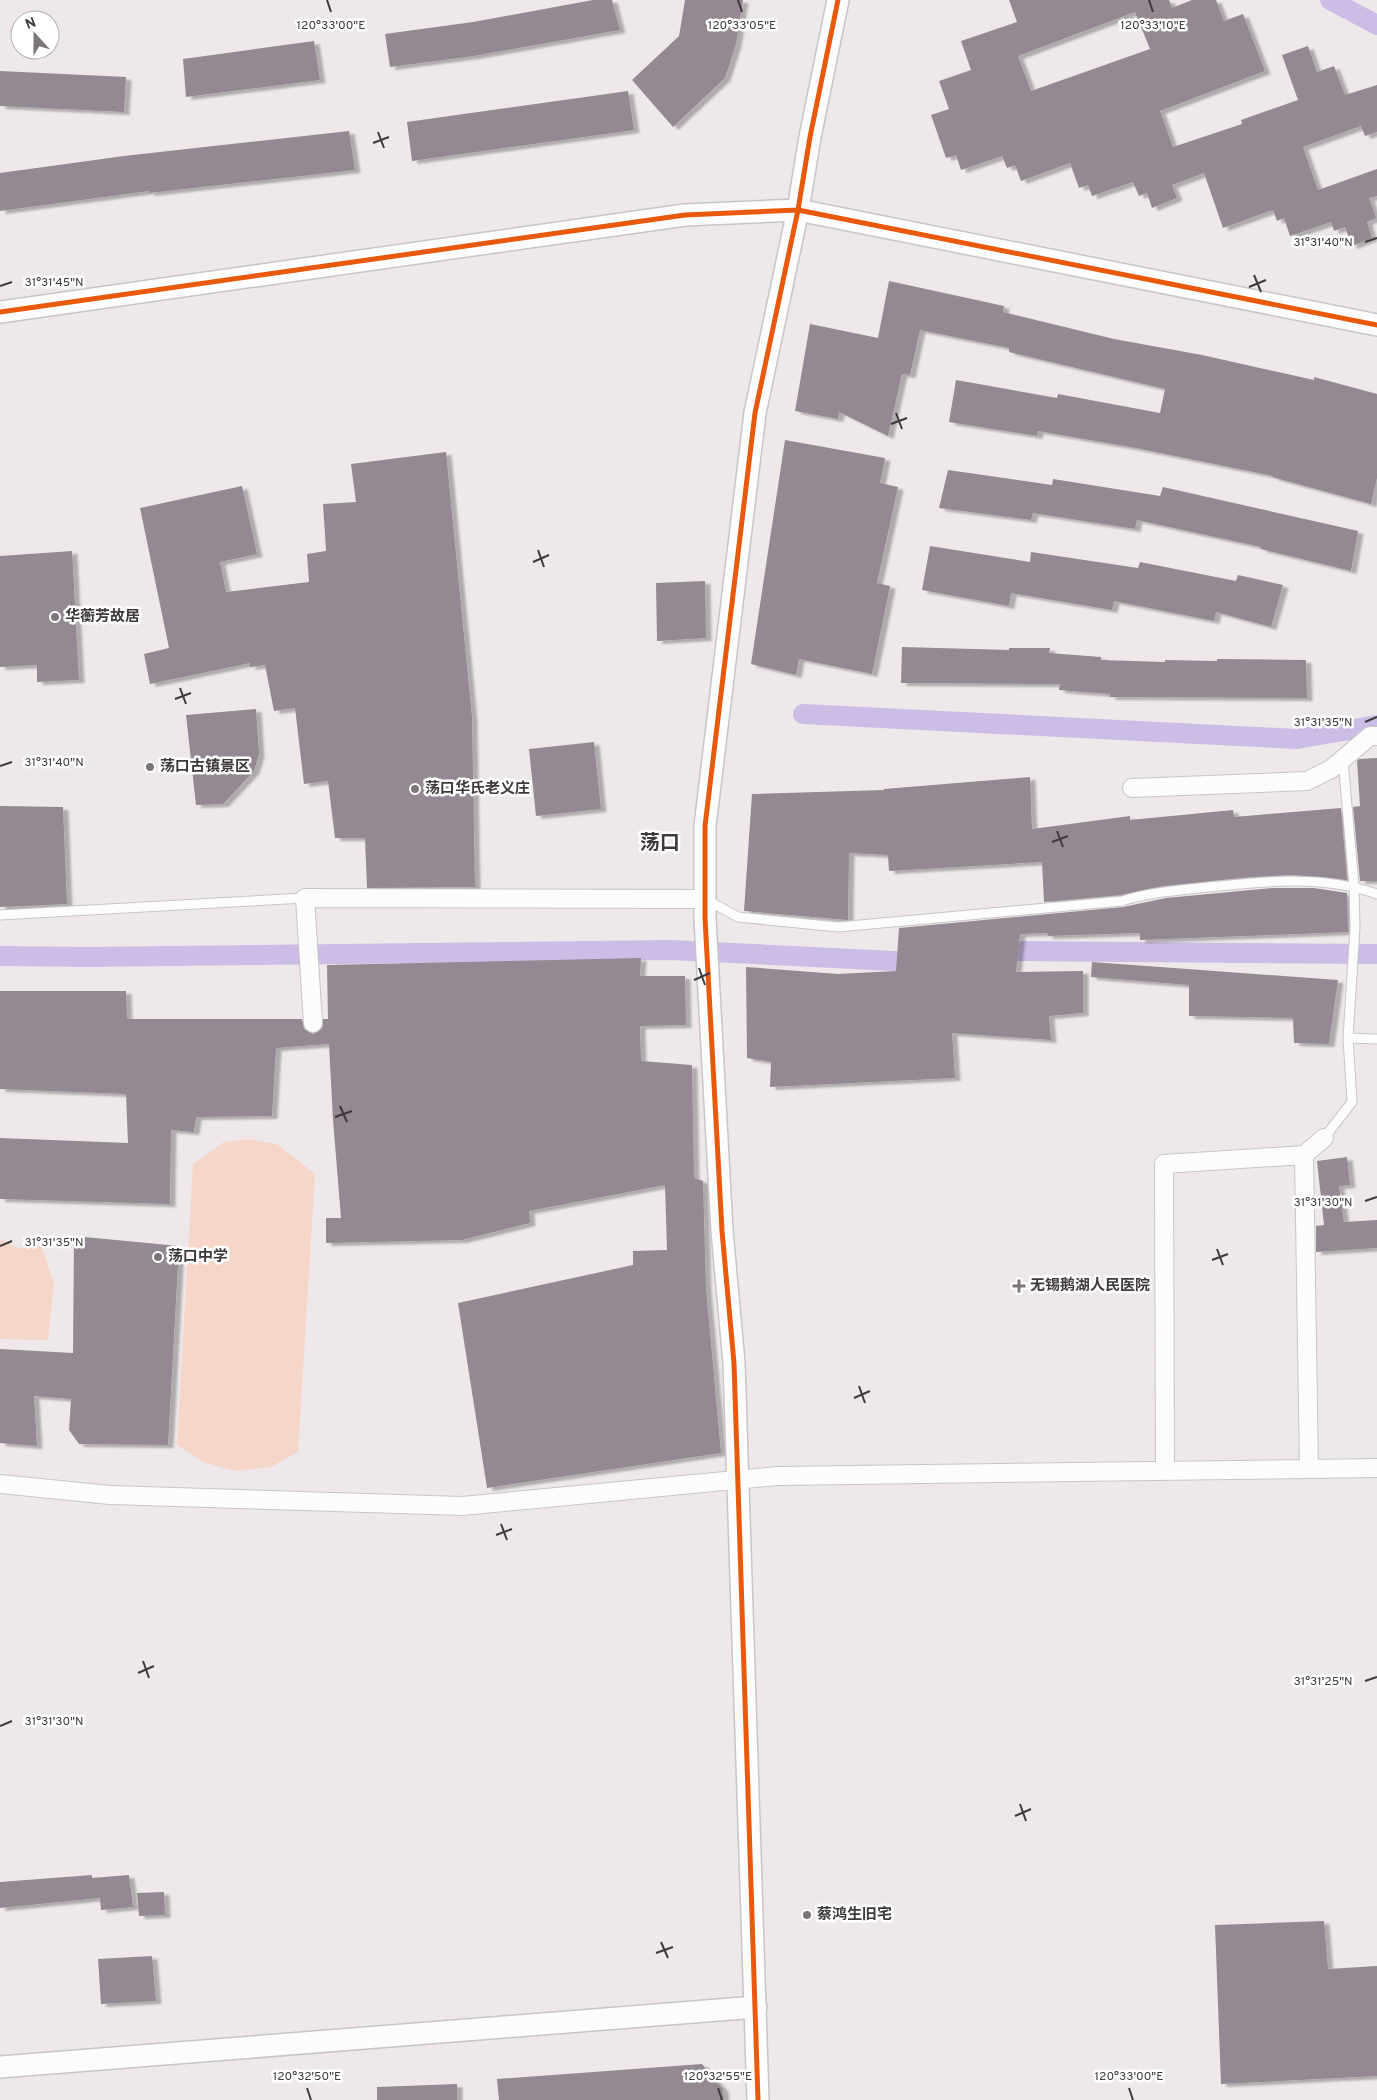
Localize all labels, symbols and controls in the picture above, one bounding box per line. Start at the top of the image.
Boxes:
north arrow [10,10,60,60]
text: N [23,15,39,34]
text: 120°33'00"E [297,18,365,34]
text: 120°33'05"E [708,18,776,34]
text: 120°33'10"E [1120,18,1186,34]
text: 31°31'40"N [1293,235,1353,251]
text: 31°31'45"N [24,275,84,291]
place label: 华蘅芳故居 [65,607,140,627]
marker: 华蘅芳故居 [49,611,61,623]
text: 31°31'35"N [1294,715,1352,731]
text: 31°31'40"N [24,755,84,771]
place label: 荡口古镇景区 [160,757,250,777]
marker: 荡口古镇景区 [144,761,156,773]
place label: 荡口华氏老义庄 [425,779,530,799]
marker: 荡口华氏老义庄 [409,783,421,795]
district label: 荡口 [640,831,680,857]
text: 31°31'30"N [1294,1195,1352,1211]
text: 31°31'35"N [25,1235,83,1251]
place label: 荡口中学 [168,1247,228,1267]
marker: 荡口中学 [152,1251,164,1263]
place label: 无锡鹅湖人民医院 [1030,1276,1150,1296]
marker: 无锡鹅湖人民医院 [1012,1279,1026,1293]
text: 31°31'25"N [1294,1674,1352,1690]
text: 31°31'30"N [25,1714,83,1730]
place label: 蔡鸿生旧宅 [817,1905,892,1925]
marker: 蔡鸿生旧宅 [801,1909,813,1921]
text: 120°32'50"E [273,2069,341,2085]
text: 120°32'55"E [684,2069,752,2085]
text: 120°33'00"E [1095,2069,1163,2085]

